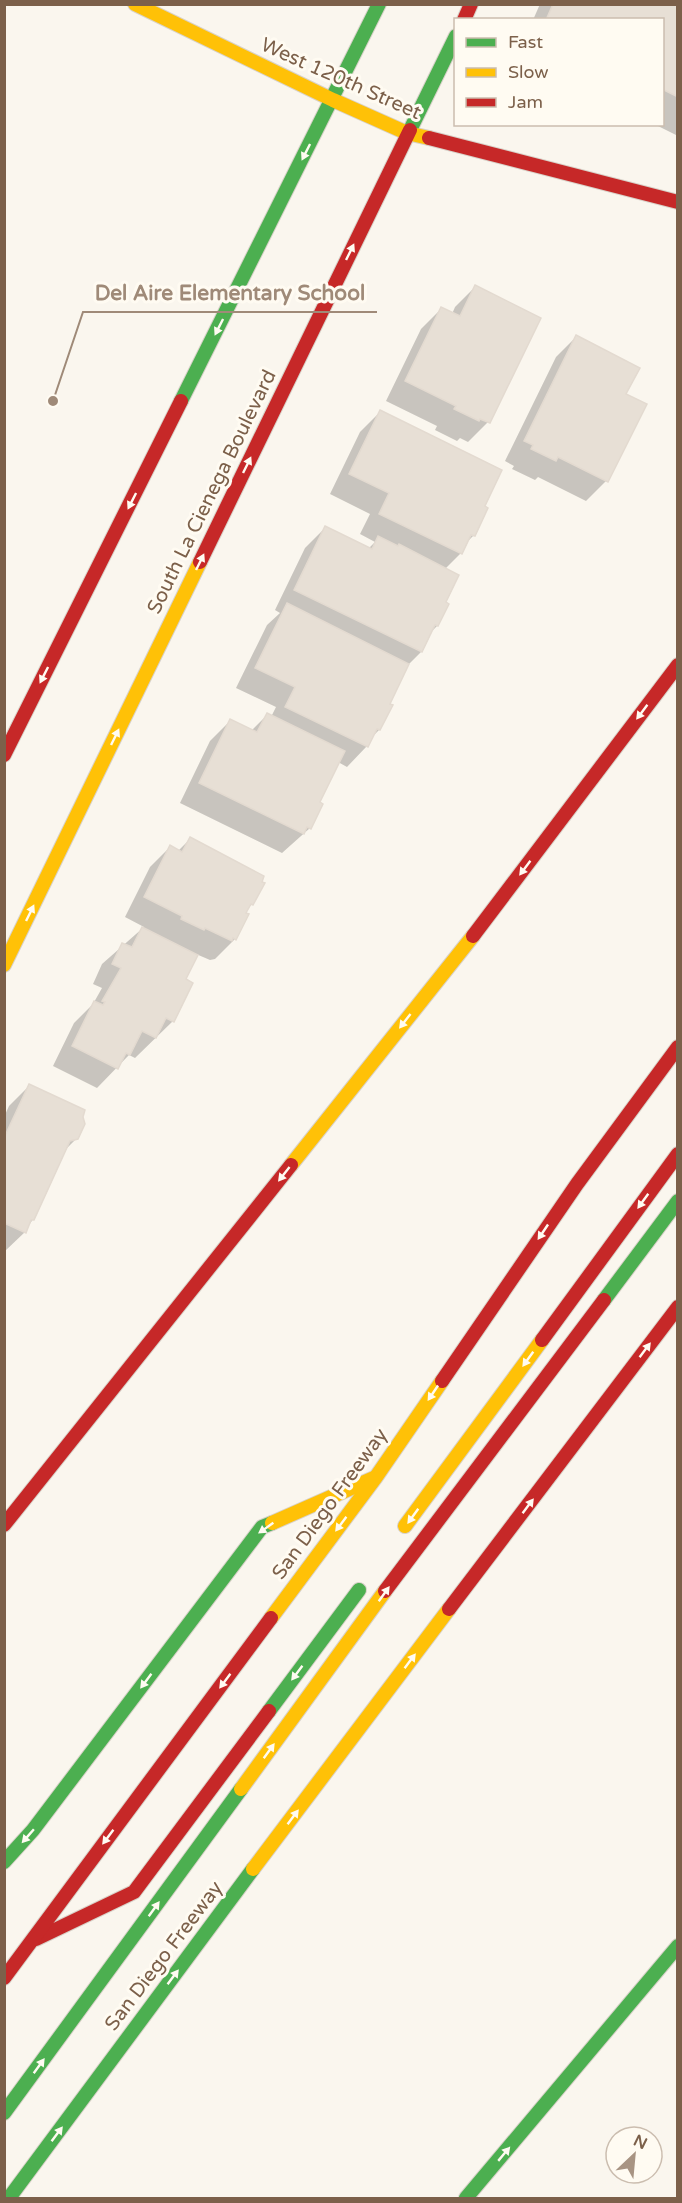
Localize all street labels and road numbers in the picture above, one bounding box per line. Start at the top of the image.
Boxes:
street label: West 120th Street [257,33,425,125]
street label: South La Cienega Boulevard [142,366,282,618]
street label: San Diego Freeway [267,1423,393,1584]
street label: San Diego Freeway [100,1876,228,2036]

